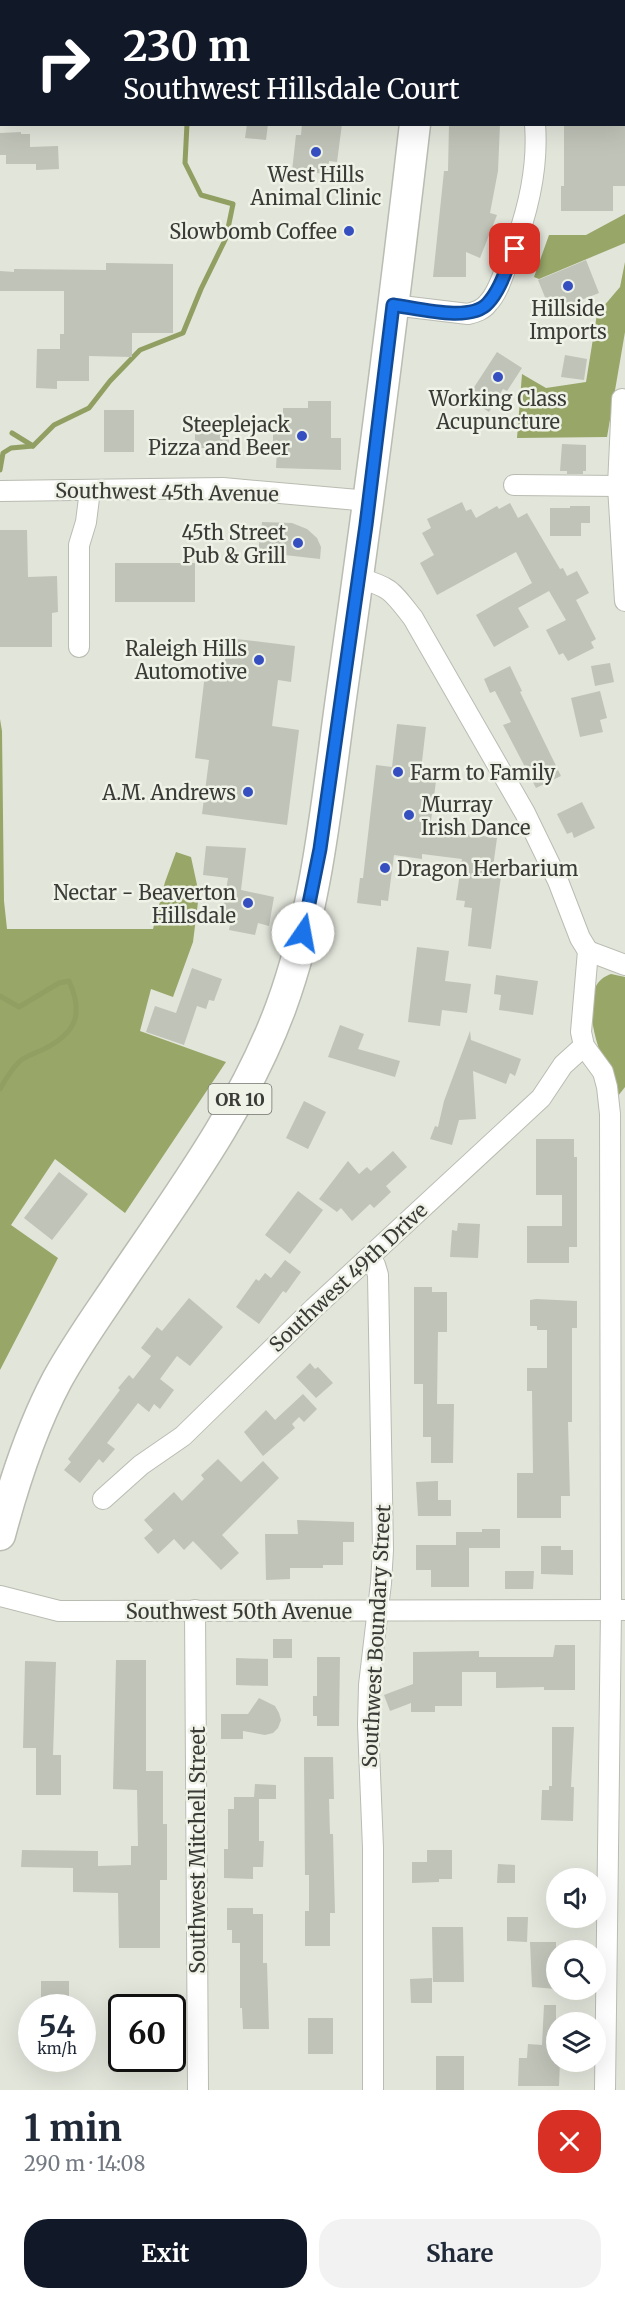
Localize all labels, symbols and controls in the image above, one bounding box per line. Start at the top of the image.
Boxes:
text: 230 m [123,20,250,72]
icon: right [24,24,102,102]
text: Southwest Hillsdale Court [123,72,459,106]
marker: West Hills Animal Clinic [309,145,323,159]
place label: West Hills Animal Clinic [250,162,381,210]
place label: Slowbomb Coffee [169,219,337,244]
pin [489,223,540,274]
marker: Slowbomb Coffee [342,224,356,238]
icon: arrive [498,232,531,265]
marker: Hillside Imports [561,279,575,293]
place label: Hillside Imports [529,296,607,344]
marker: Working Class Acupuncture [491,370,505,384]
place label: Working Class Acupuncture [428,386,567,434]
place label: Steeplejack Pizza and Beer [148,412,290,460]
marker: Steeplejack Pizza and Beer [295,429,309,443]
street label: Southwest 45th Avenue [55,478,279,506]
place label: 45th Street Pub & Grill [182,520,286,568]
marker: 45th Street Pub & Grill [291,536,305,550]
place label: Raleigh Hills Automotive [125,636,247,684]
marker: Raleigh Hills Automotive [252,653,266,667]
place label: Farm to Family [410,760,556,785]
marker: Farm to Family [391,765,405,779]
place label: A.M. Andrews [101,780,236,805]
marker: A.M. Andrews [241,785,255,799]
place label: Murray Irish Dance [421,792,531,840]
marker: Murray Irish Dance [402,808,416,822]
place label: Dragon Herbarium [397,856,579,881]
marker: Dragon Herbarium [378,861,392,875]
place label: Nectar - Beaverton Hillsdale [53,880,236,928]
marker: Nectar - Beaverton Hillsdale [241,896,255,910]
position arrow [271,901,335,965]
road number: OR 10 [208,1084,272,1114]
street label: Southwest 49th Drive [264,1197,432,1357]
street label: Southwest Boundary Street [357,1504,395,1768]
street label: Southwest 50th Avenue [126,1599,352,1624]
street label: Southwest Mitchell Street [185,1726,210,1974]
map controls [546,1868,606,2072]
button: sound [546,1868,606,1928]
button: search [546,1940,606,2000]
speed limit sign: 60 [108,1994,186,2072]
text: 54 [39,2007,75,2045]
button: layers [546,2012,606,2072]
text: km/h [37,2039,77,2058]
text: 1 min [24,2106,122,2151]
button: close [538,2110,601,2173]
text: 290 m · 14:08 [24,2151,145,2176]
button: Exit [24,2219,307,2288]
button: Share [319,2219,601,2288]

